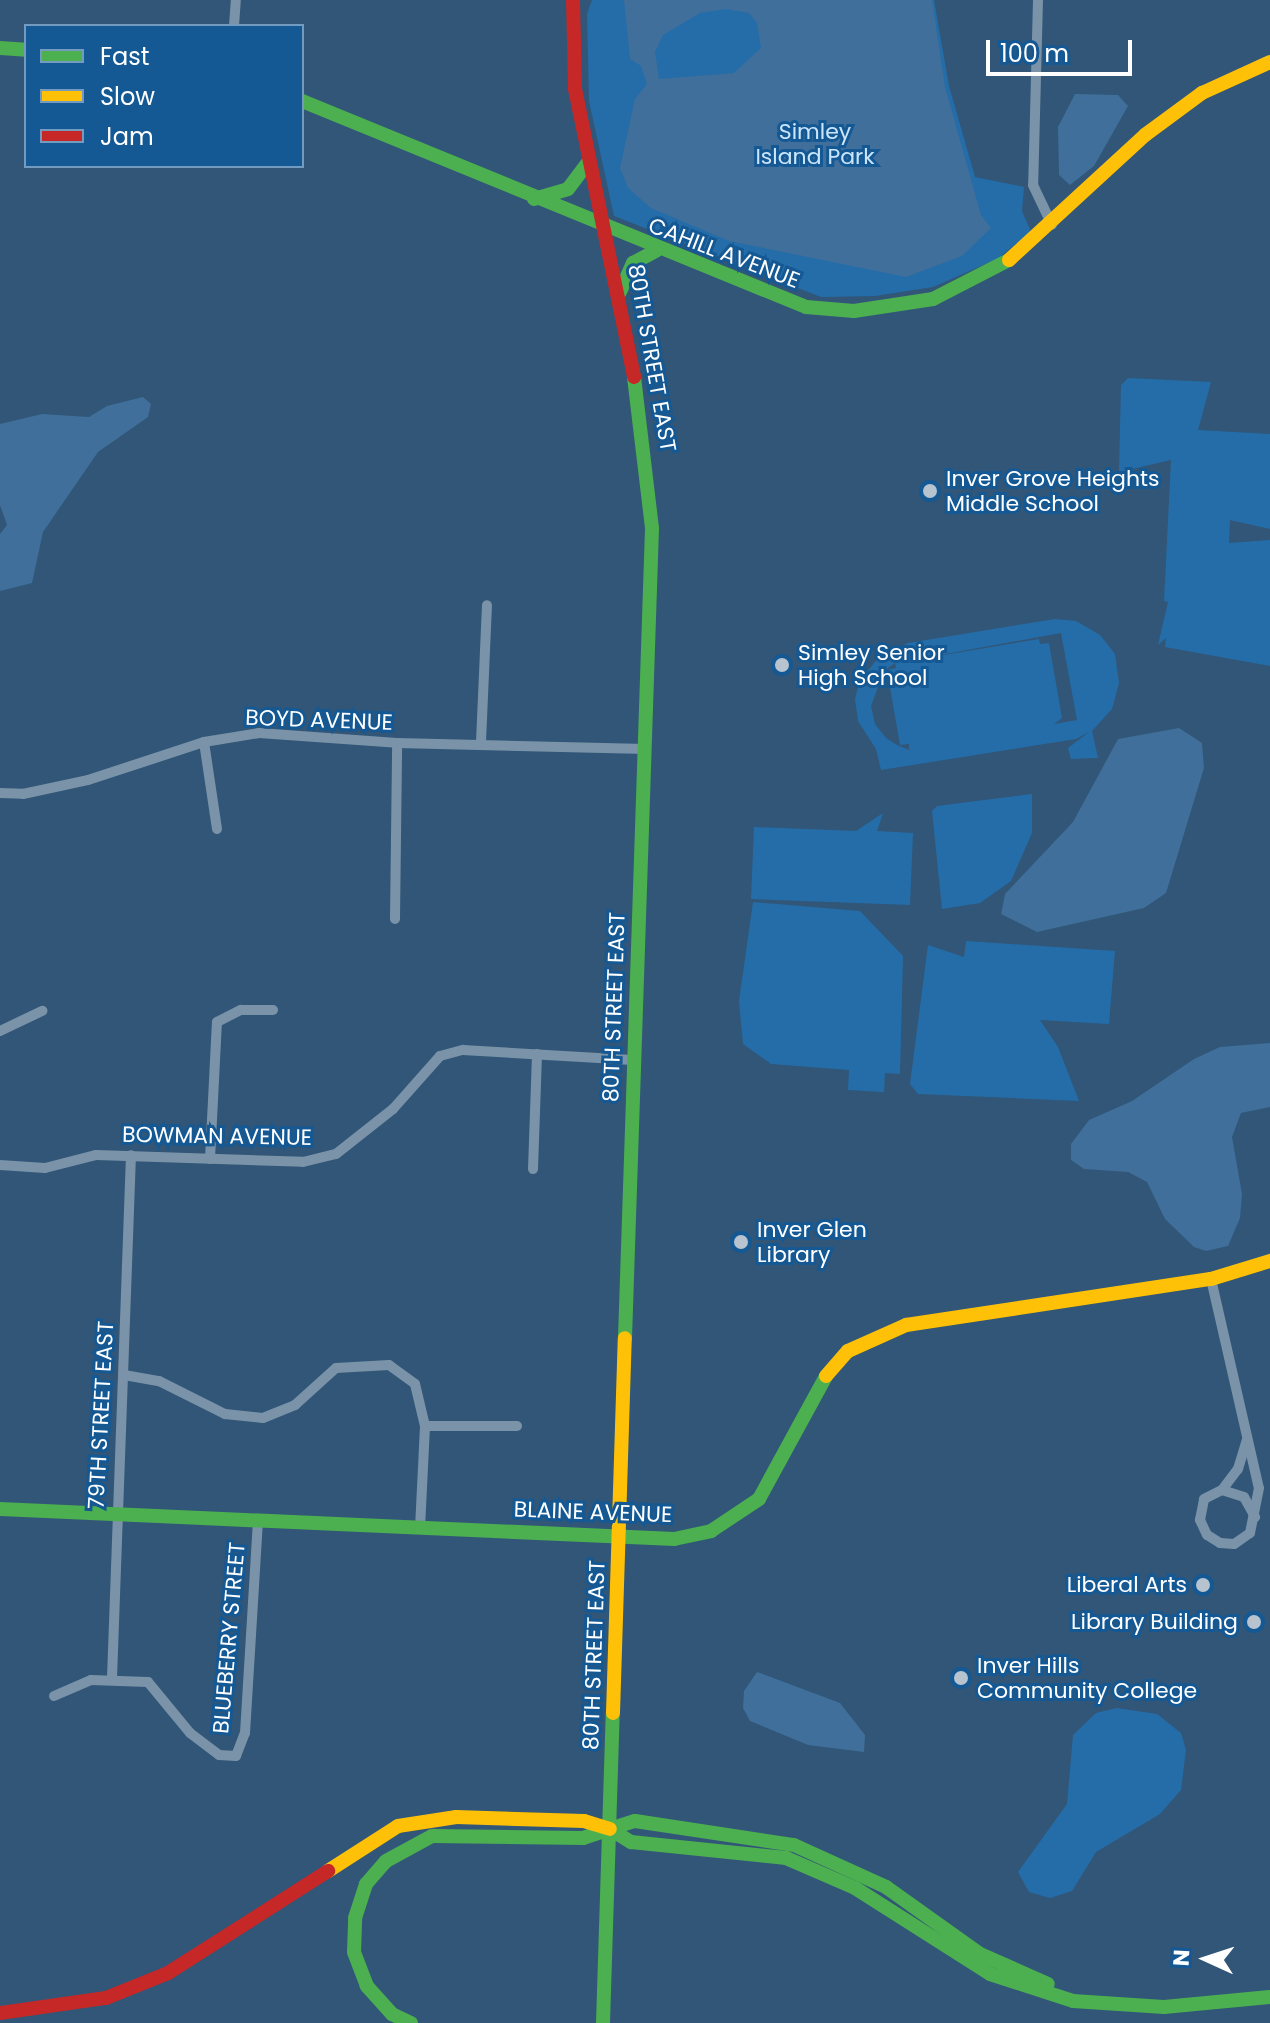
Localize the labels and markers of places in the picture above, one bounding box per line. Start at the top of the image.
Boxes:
place label: Inver Grove Heights Middle School [946,465,1160,516]
marker: Inver Grove Heights Middle School [921,482,939,500]
place label: Simley Senior High School [798,639,945,690]
marker: Simley Senior High School [773,656,791,674]
place label: Inver Glen Library [757,1216,867,1268]
marker: Inver Glen Library [732,1233,750,1251]
place label: Liberal Arts [1067,1572,1187,1598]
marker: Liberal Arts [1194,1576,1212,1594]
place label: Library Building [1071,1609,1238,1635]
marker: Library Building [1245,1613,1263,1631]
place label: Inver Hills Community College [977,1652,1197,1704]
marker: Inver Hills Community College [952,1669,970,1687]

